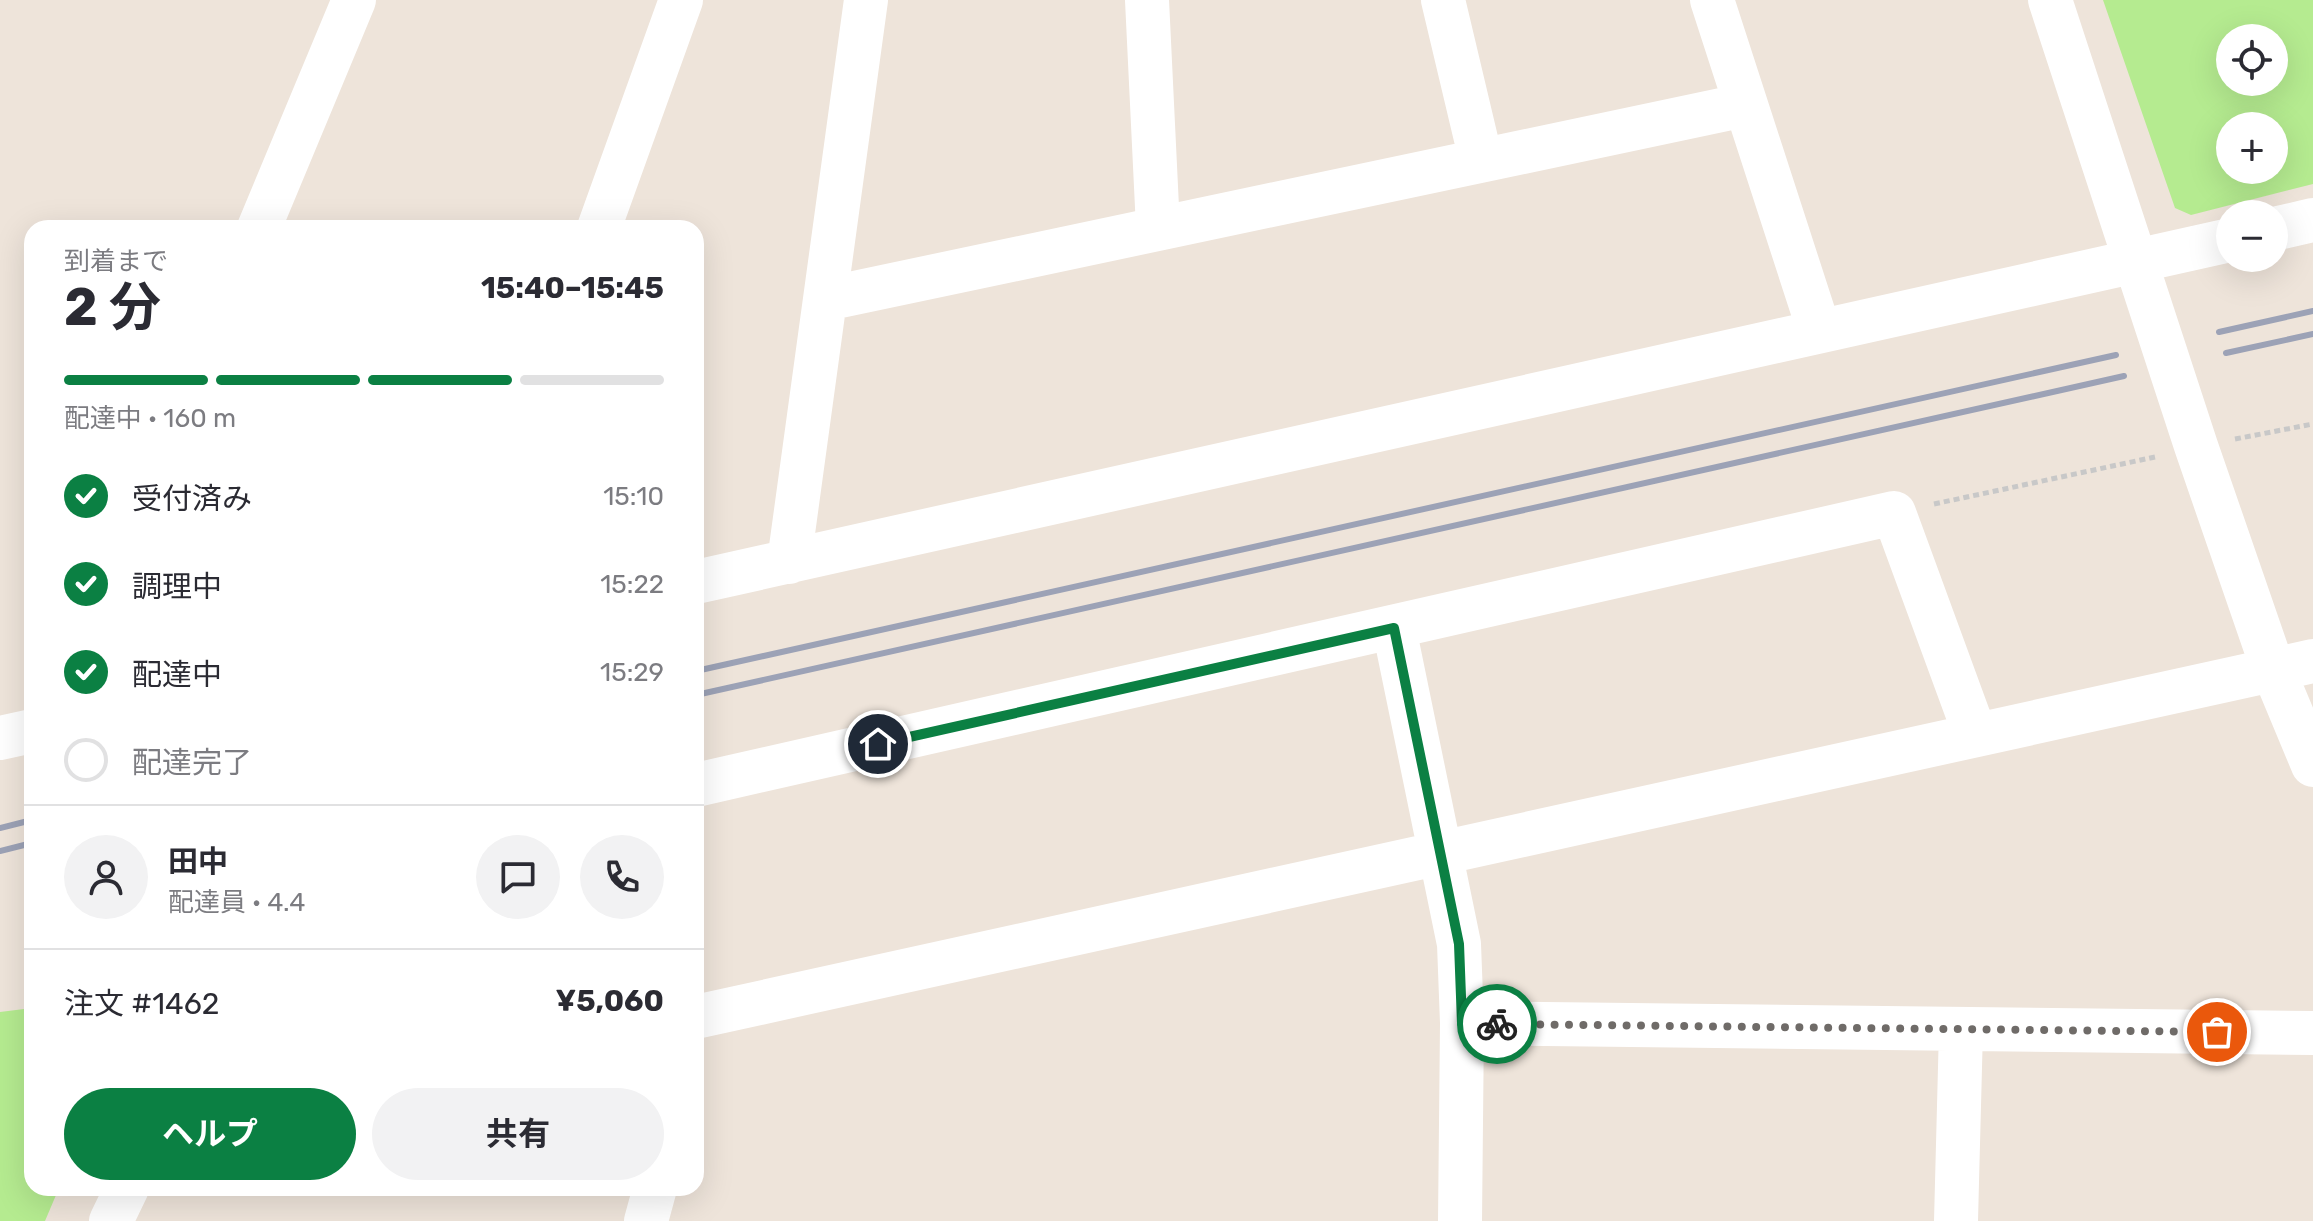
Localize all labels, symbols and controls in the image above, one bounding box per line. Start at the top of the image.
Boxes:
map controls [2216,24,2288,272]
button: locate [2216,24,2288,96]
button: + [2216,112,2288,184]
button: − [2216,200,2288,272]
text: 到着まで [64,246,168,277]
text: 15:40–15:45 [481,270,664,306]
text: 2 分 [64,276,161,338]
text: 配達中 · 160 m [64,403,236,434]
icon: check [64,474,108,518]
text: 受付済み [132,481,252,517]
text: 15:10 [603,481,664,512]
icon: check [64,562,108,606]
text: 調理中 [132,569,222,605]
text: 15:22 [600,569,664,600]
icon: check [64,650,108,694]
text: 配達中 [132,657,222,693]
text: 15:29 [600,657,664,688]
pin [844,710,912,778]
icon: home [856,722,900,766]
text: 配達完了 [132,745,252,781]
button: person [64,835,148,919]
button: chat [476,835,560,919]
button: phone [580,835,664,919]
text: 田中 [168,844,228,880]
text: 配達員 · 4.4 [168,887,305,918]
text: ¥5,060 [556,983,664,1019]
courier [1457,984,1537,1064]
text: 注文 #1462 [64,986,219,1022]
pin [2183,998,2251,1066]
icon: bike [1475,1002,1519,1046]
icon: bag [2195,1010,2239,1054]
button: ヘルプ [64,1088,356,1180]
button: 共有 [372,1088,664,1180]

